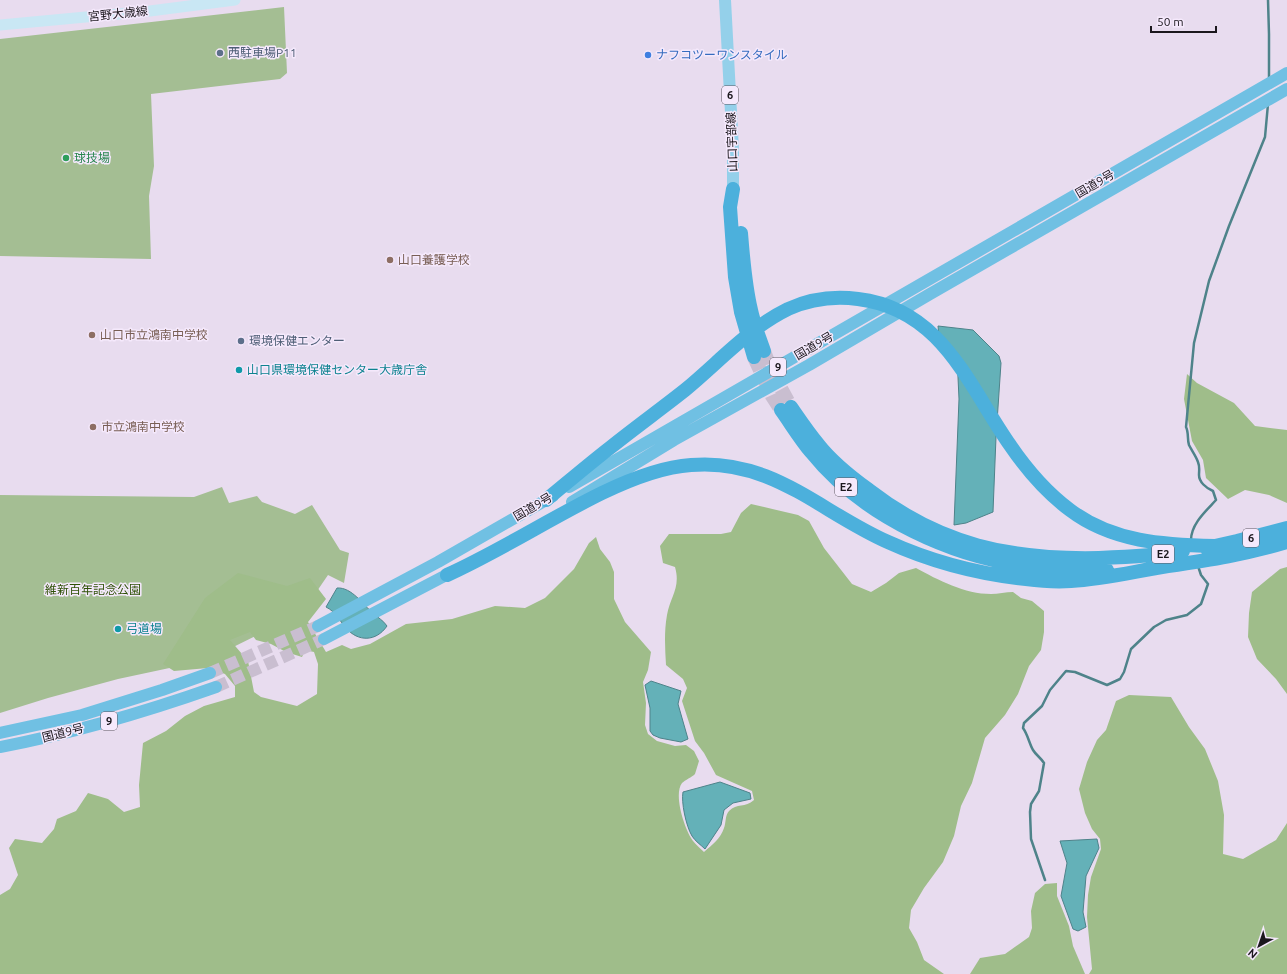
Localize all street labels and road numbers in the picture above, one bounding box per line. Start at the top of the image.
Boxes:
street label: 宮野大歳線 [87,4,148,23]
road number: 6 [722,86,738,104]
street label: 山口宇部線 [724,112,739,172]
street label: 国道9号 [1073,167,1117,200]
street label: 国道9号 [792,329,836,362]
road number: 9 [770,358,786,376]
road number: E2 [835,478,857,496]
street label: 国道9号 [511,490,555,523]
road number: 6 [1243,529,1259,547]
road number: E2 [1152,545,1174,563]
road number: 9 [101,712,117,730]
street label: 国道9号 [41,721,85,744]

